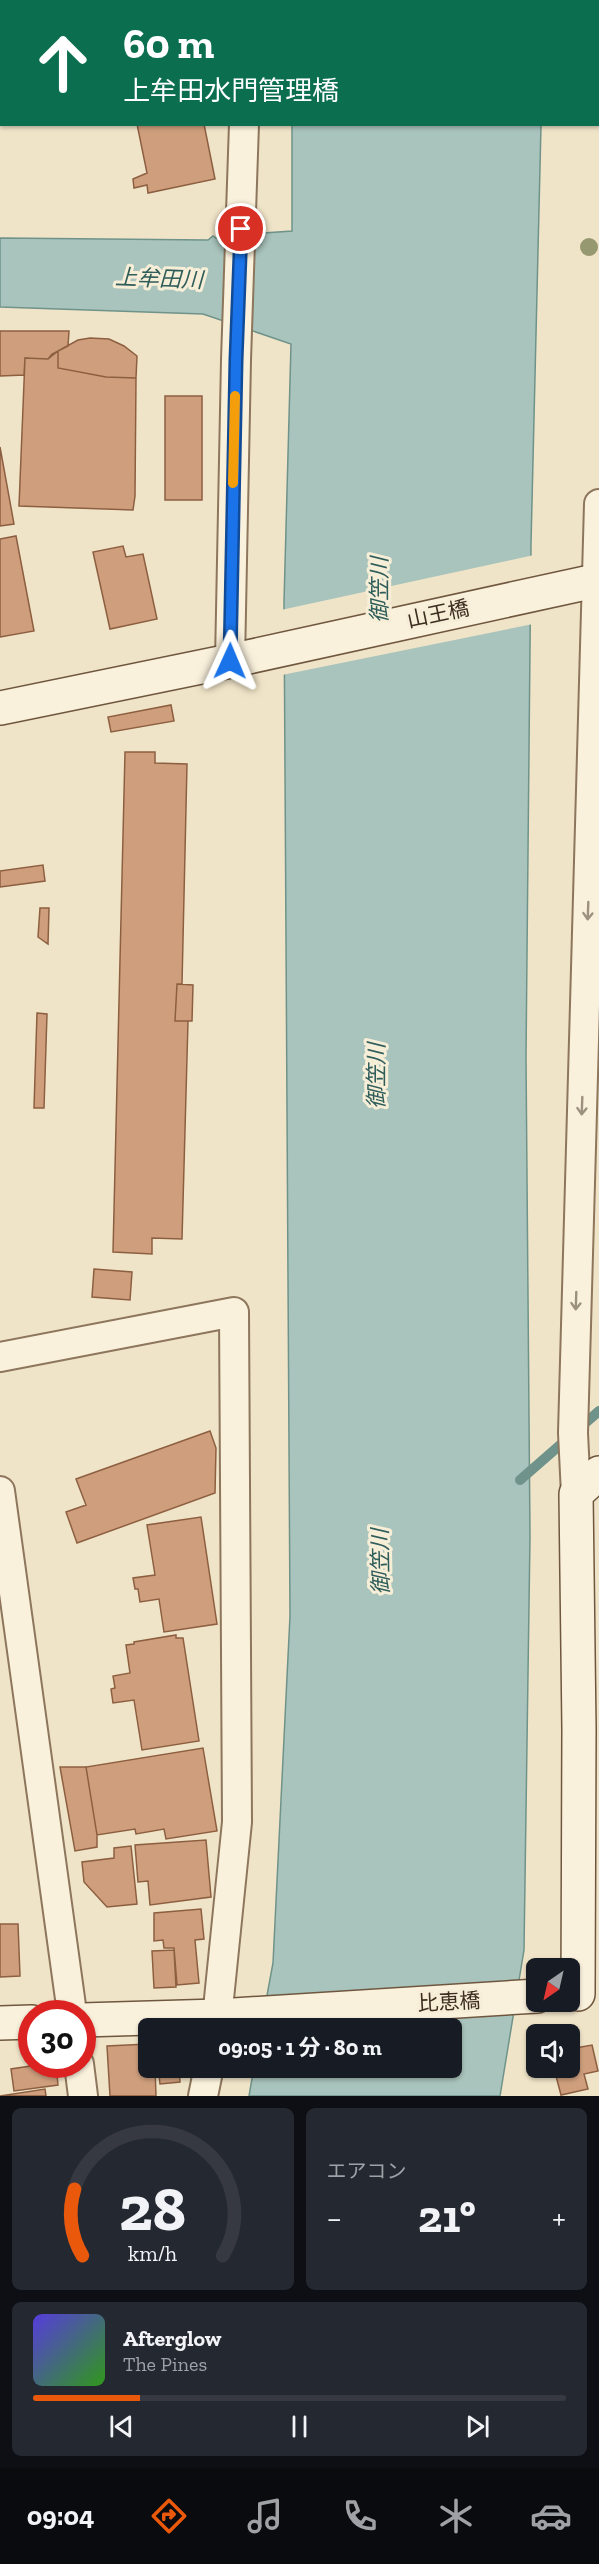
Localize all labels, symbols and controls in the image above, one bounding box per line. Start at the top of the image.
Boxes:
text: 60 m [123,18,214,69]
icon: ahead [24,24,102,102]
text: 上牟田水門管理橋 [123,75,339,107]
pin [215,203,266,254]
icon: arrive [224,212,257,245]
water label: 上牟田川 [115,263,205,294]
water label: 御笠川 [366,555,393,623]
street label: 山王橋 [404,595,471,632]
position arrow [198,629,262,693]
one-way arrow [582,901,594,921]
water label: 御笠川 [363,1041,390,1109]
one-way arrow [576,1096,588,1116]
one-way arrow [571,1291,582,1311]
water label: 御笠川 [366,1527,395,1595]
north arrow [526,1958,580,2012]
map controls [526,1958,580,2078]
street label: 比恵橋 [417,1987,481,2016]
speed limit sign: 30 [18,2000,96,2078]
button: sound [526,2024,580,2078]
text: 09:05 · 1 分 · 80 m [218,2034,382,2061]
text: エアコン [327,2159,407,2183]
text: 28 [119,2171,186,2246]
text: 21° [418,2190,476,2244]
text: − [327,2198,342,2237]
text: + [552,2198,566,2237]
text: km/h [128,2241,177,2266]
text: Afterglow [123,2325,221,2352]
text: The Pines [123,2352,207,2376]
icon: previous [105,2410,138,2443]
icon: pause [283,2410,316,2443]
icon: next [461,2410,494,2443]
icon: directions [148,2495,190,2537]
icon: music [244,2495,286,2537]
icon: phone [339,2495,381,2537]
icon: climate [435,2495,477,2537]
icon: car [530,2495,572,2537]
text: 09:04 [27,2500,94,2532]

